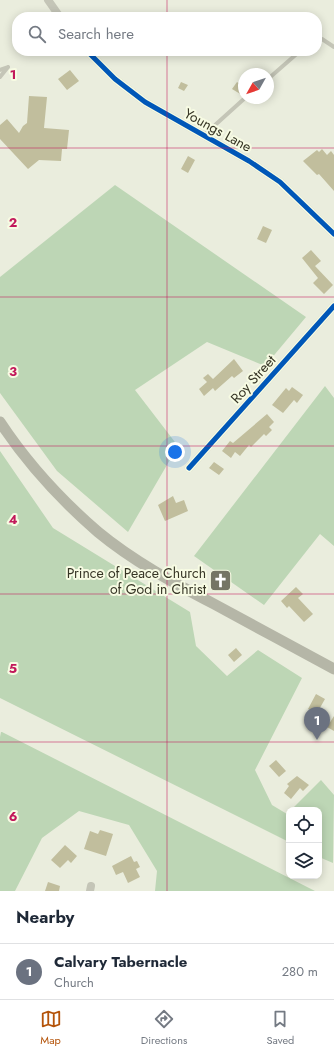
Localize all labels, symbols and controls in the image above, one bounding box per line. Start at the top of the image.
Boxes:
search box [12,12,322,56]
icon: search [26,23,48,45]
text: Search here [58,23,134,45]
text: 1 [10,65,16,84]
north arrow [238,68,274,104]
street label: Youngs Lane [181,103,255,157]
text: 2 [9,213,17,232]
street label: Roy Street [226,350,281,408]
text: 3 [9,362,17,381]
your location [165,442,185,462]
text: 4 [8,510,18,529]
place label: Prince of Peace Church of God in Christ [67,563,207,599]
church icon: Prince of Peace Church of God in Christ [208,568,234,594]
text: 5 [9,659,17,678]
pin: 1 [304,707,330,740]
text: 6 [9,807,18,826]
map controls [286,807,322,879]
button: locate [286,807,322,843]
button: layers [286,843,322,879]
text: Nearby [16,905,74,929]
text: Calvary Tabernacle [54,951,187,973]
text: 1 [26,962,32,981]
text: 280 m [282,962,318,981]
text: Church [54,973,94,992]
tab: Map [40,1008,62,1048]
tab: Directions [141,1008,187,1048]
tab: Saved [267,1008,294,1048]

